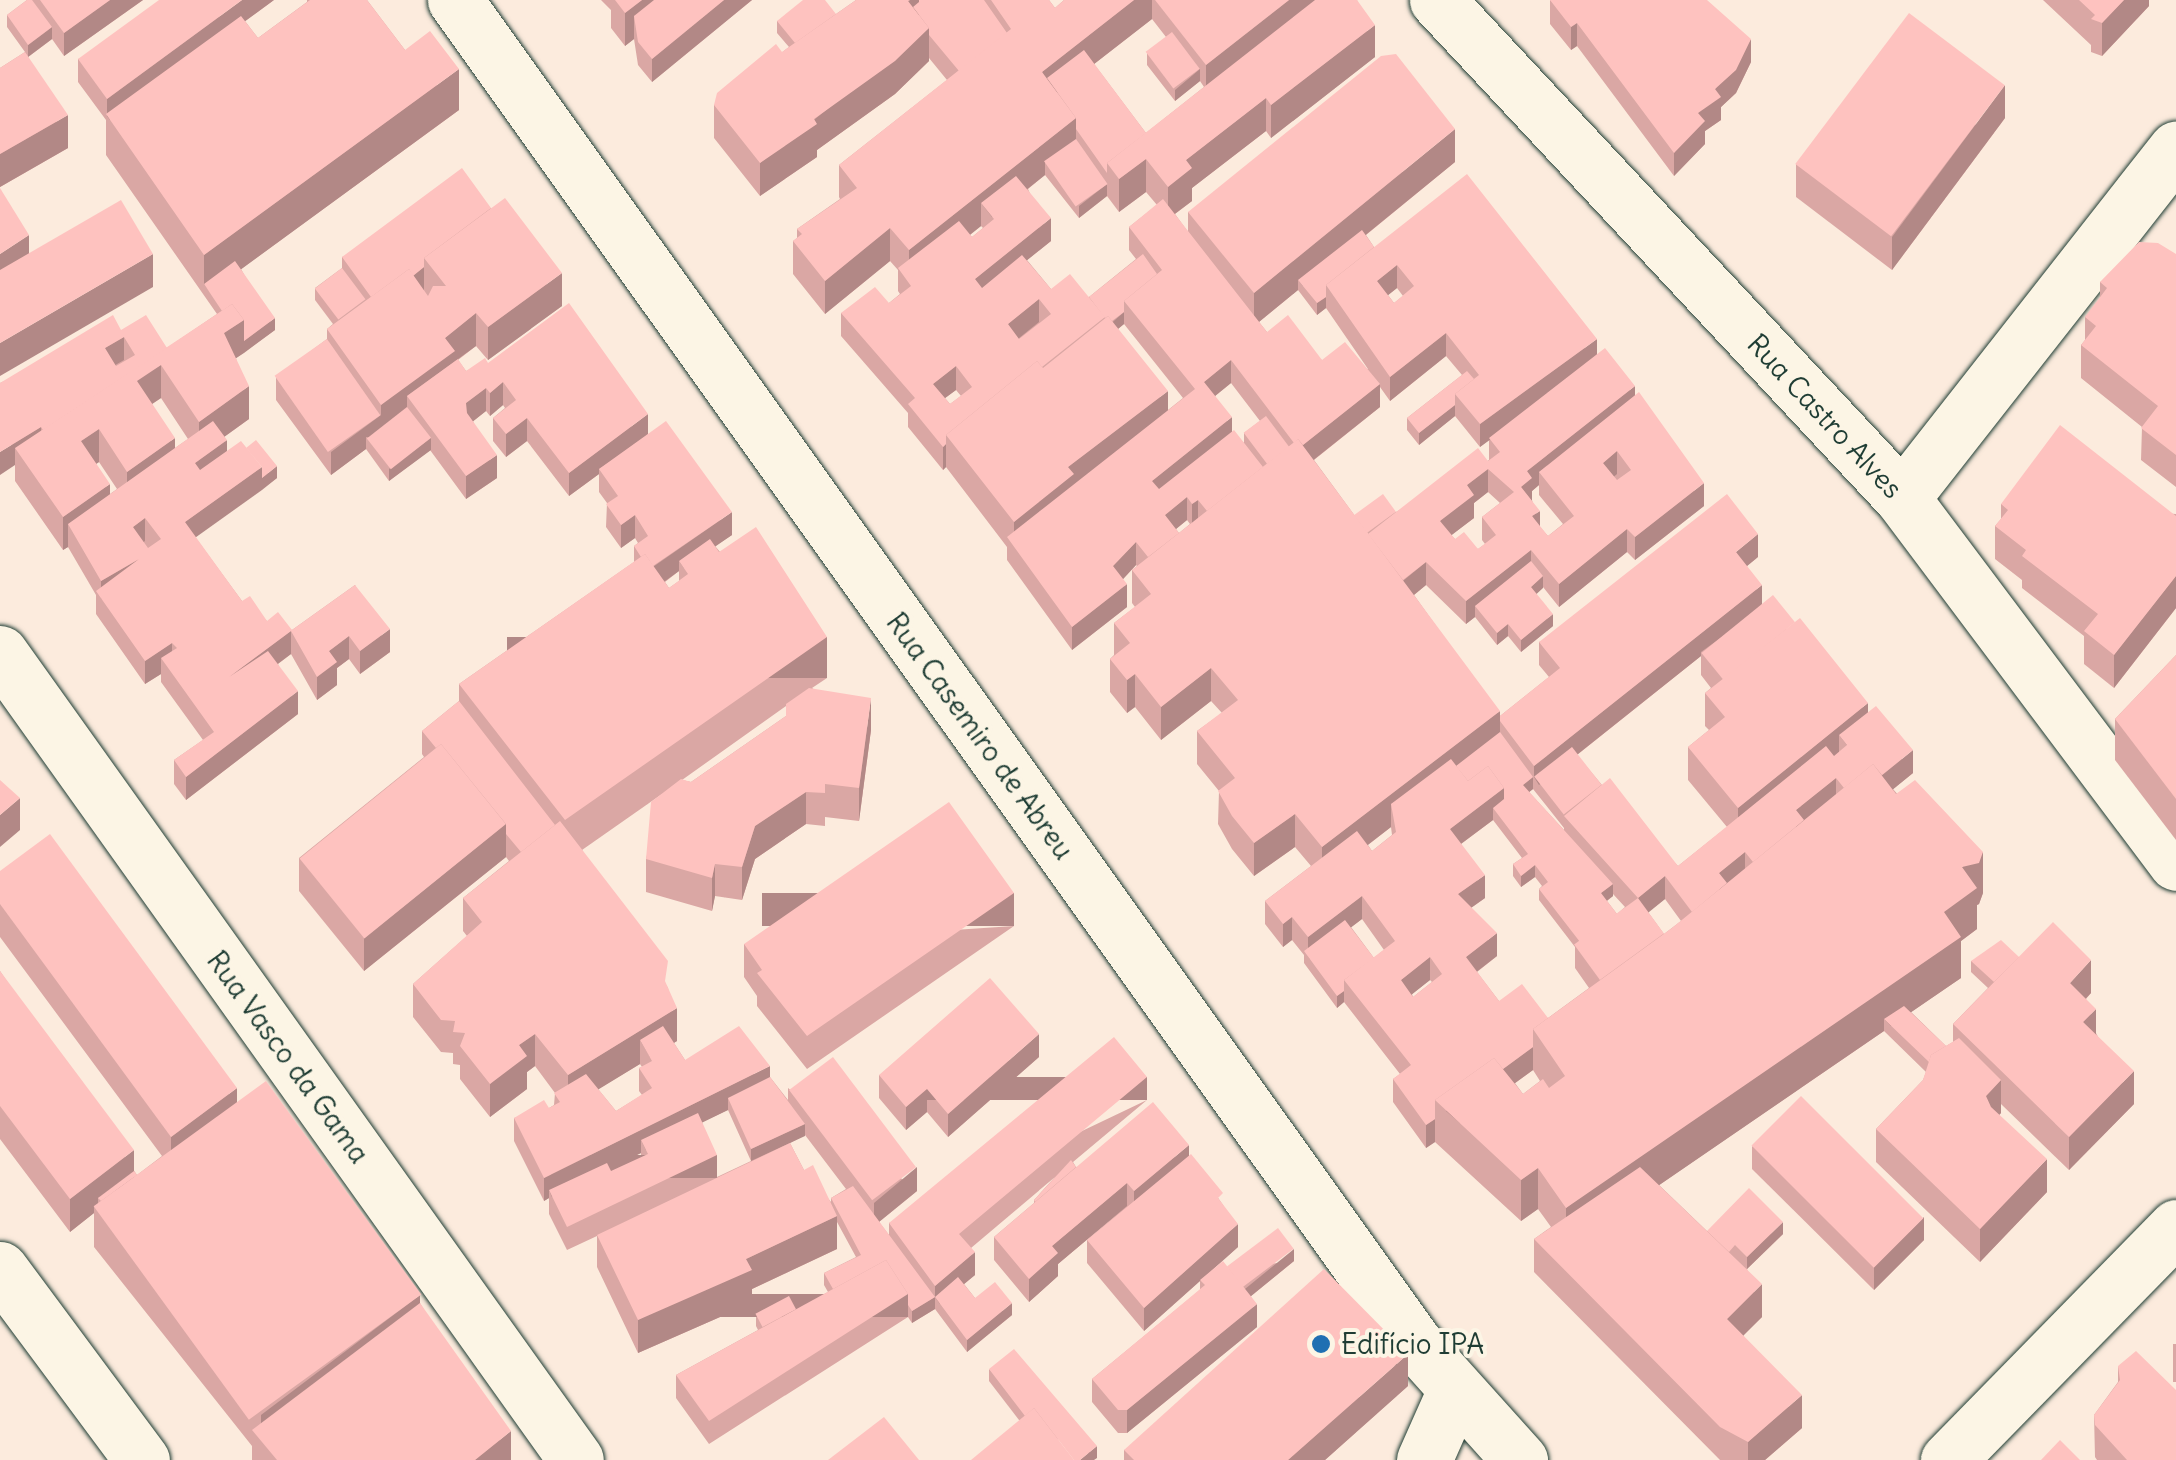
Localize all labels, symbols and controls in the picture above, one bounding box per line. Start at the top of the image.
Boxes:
street label: Rua Castro Alves [1740,327,1910,505]
street label: Rua Casemiro de Abreu [879,606,1081,866]
street label: Rua Vasco da Gama [200,944,376,1170]
place label: Edifício IPA [1341,1327,1484,1361]
marker: Edifício IPA [1310,1333,1332,1355]

